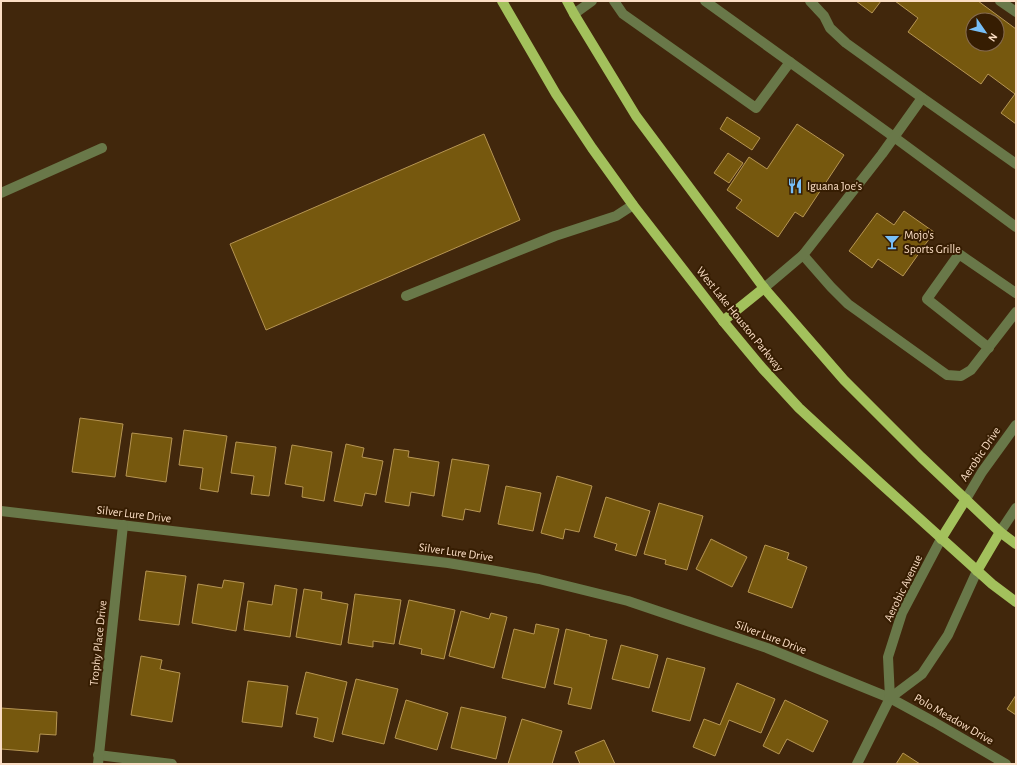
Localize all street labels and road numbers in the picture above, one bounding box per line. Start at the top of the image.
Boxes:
street label: West Lake Houston Parkway [694,265,786,374]
street label: Aerobic Drive [958,425,1002,483]
street label: Silver Lure Drive [96,503,172,525]
street label: Silver Lure Drive [418,541,494,563]
street label: Aerobic Avenue [882,553,924,623]
street label: Trophy Place Drive [88,600,109,686]
street label: Silver Lure Drive [734,618,808,656]
street label: Polo Meadow Drive [912,691,996,747]

